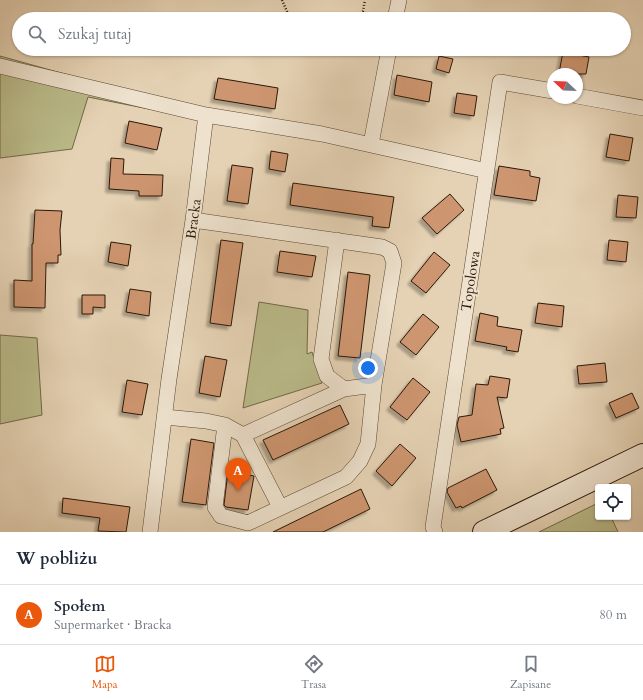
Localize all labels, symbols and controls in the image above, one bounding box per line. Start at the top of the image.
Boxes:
search box [12,12,631,56]
icon: search [26,23,48,45]
text: Szukaj tutaj [58,24,132,44]
north arrow [547,68,583,104]
street label: Bracka [181,198,206,240]
street label: Topolowa [456,249,485,313]
your location [358,358,378,378]
pin: A [225,458,251,491]
map controls [595,484,631,520]
button: locate [595,484,631,520]
text: W pobliżu [16,547,97,570]
text: Społem [54,596,105,616]
text: A [24,606,34,624]
text: 80 m [599,606,627,624]
text: Supermarket · Bracka [54,616,172,634]
tab: Mapa [92,653,118,692]
tab: Trasa [301,653,326,692]
tab: Zapisane [510,653,551,692]

